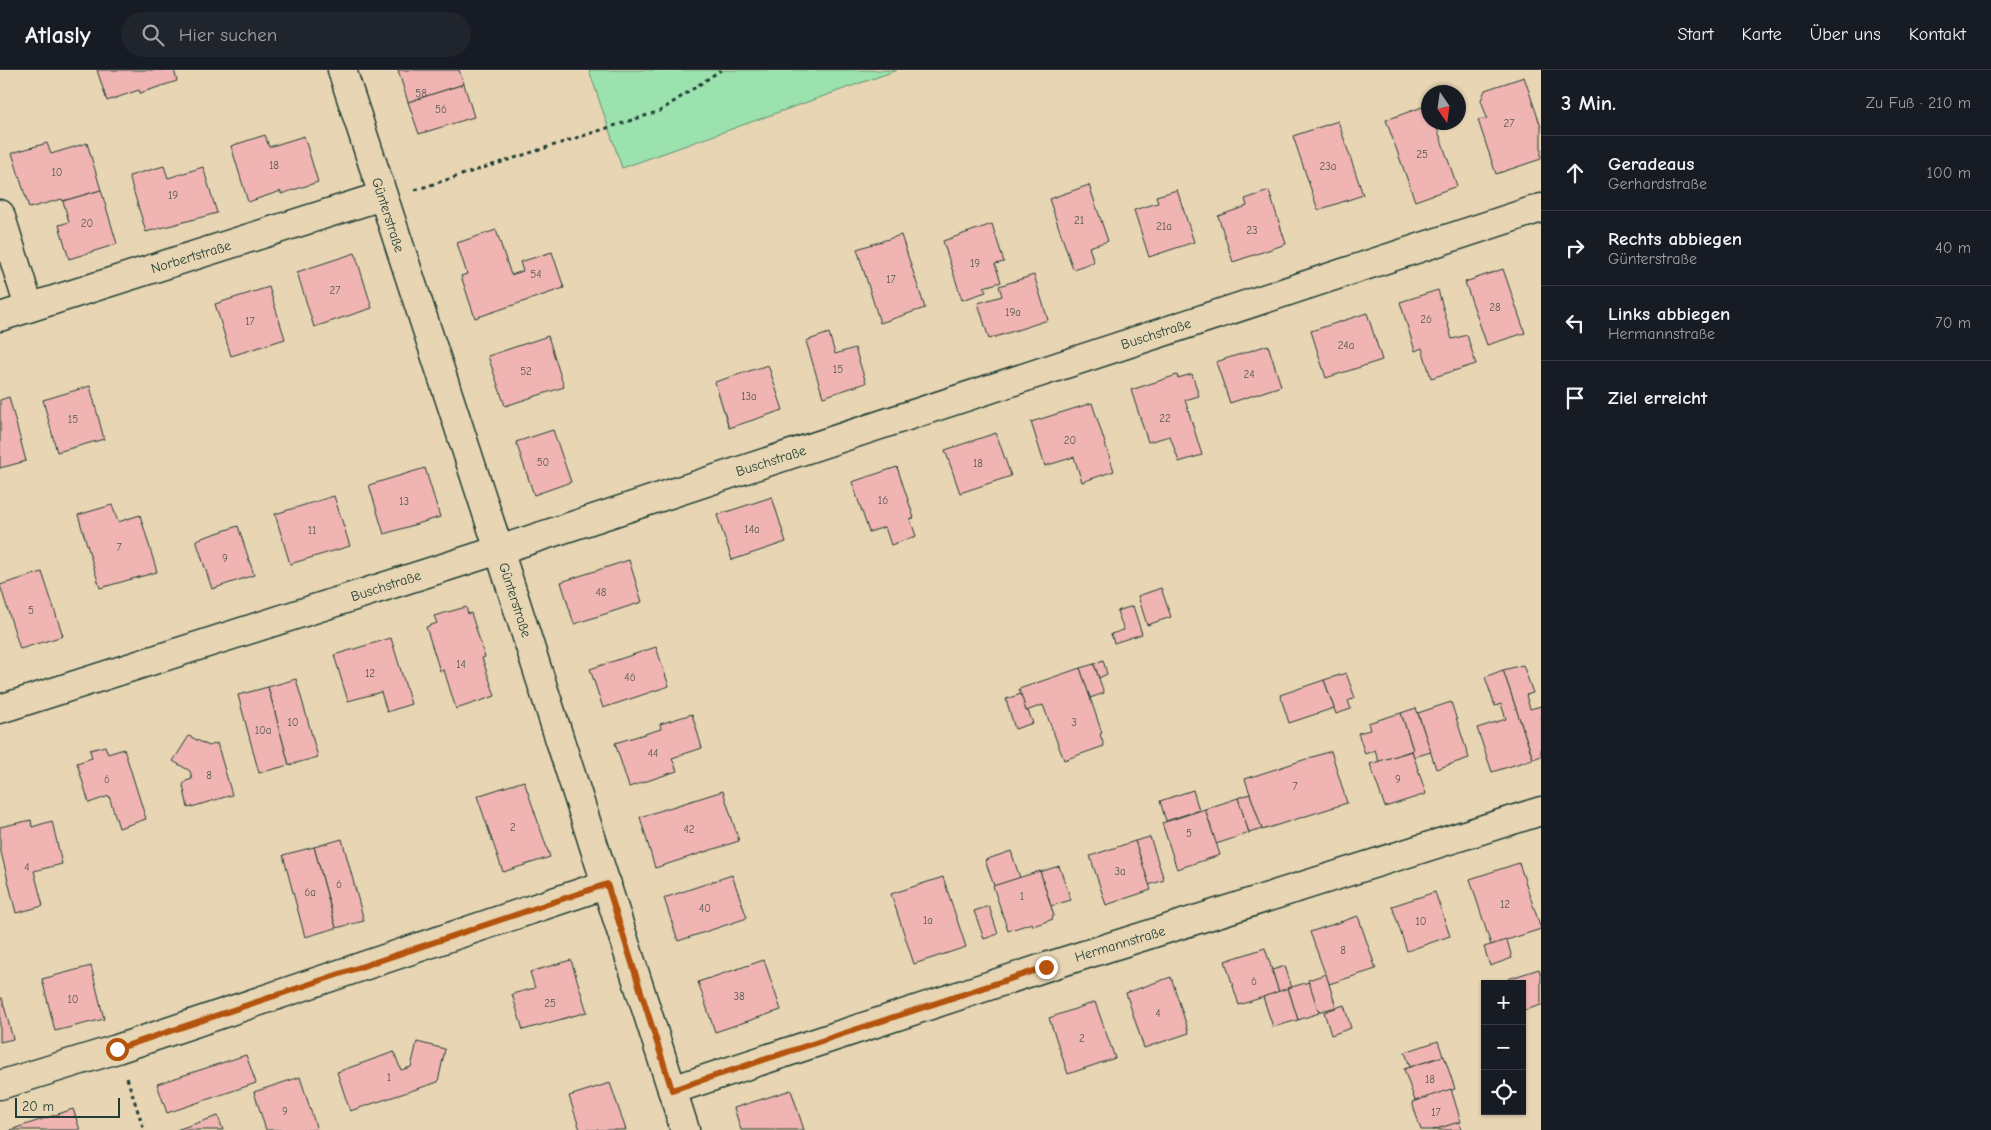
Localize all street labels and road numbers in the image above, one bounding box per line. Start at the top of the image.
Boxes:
street label: Günterstraße [368,175,408,255]
street label: Norbertstraße [149,237,233,277]
street label: Buschstraße [1119,315,1193,353]
street label: Buschstraße [734,442,808,480]
street label: Günterstraße [495,560,535,640]
street label: Buschstraße [349,567,423,605]
street label: Hermannstraße [1073,922,1167,966]

